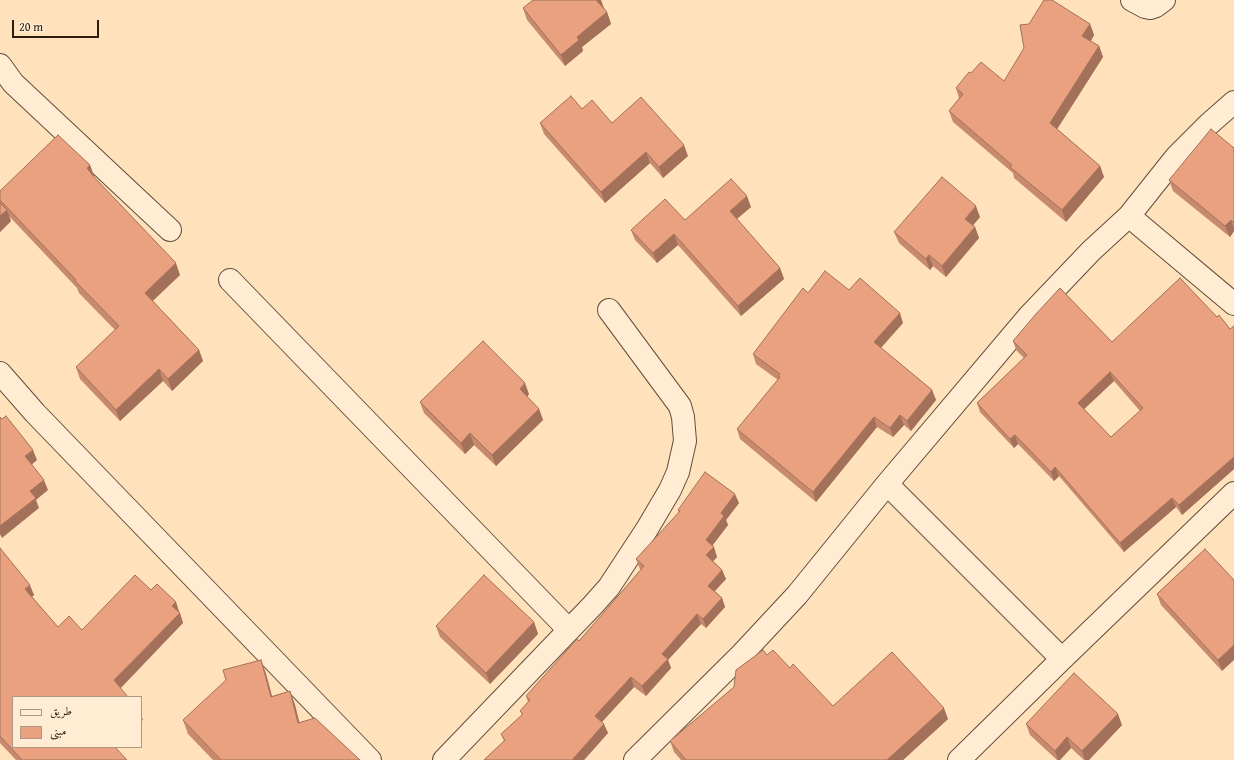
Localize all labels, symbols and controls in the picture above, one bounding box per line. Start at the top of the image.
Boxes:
scale bar [14,12,101,38]
text: 20 m [19,18,43,35]
legend [12,696,142,748]
text: طريق [50,702,72,719]
text: مبنى [50,722,66,739]

